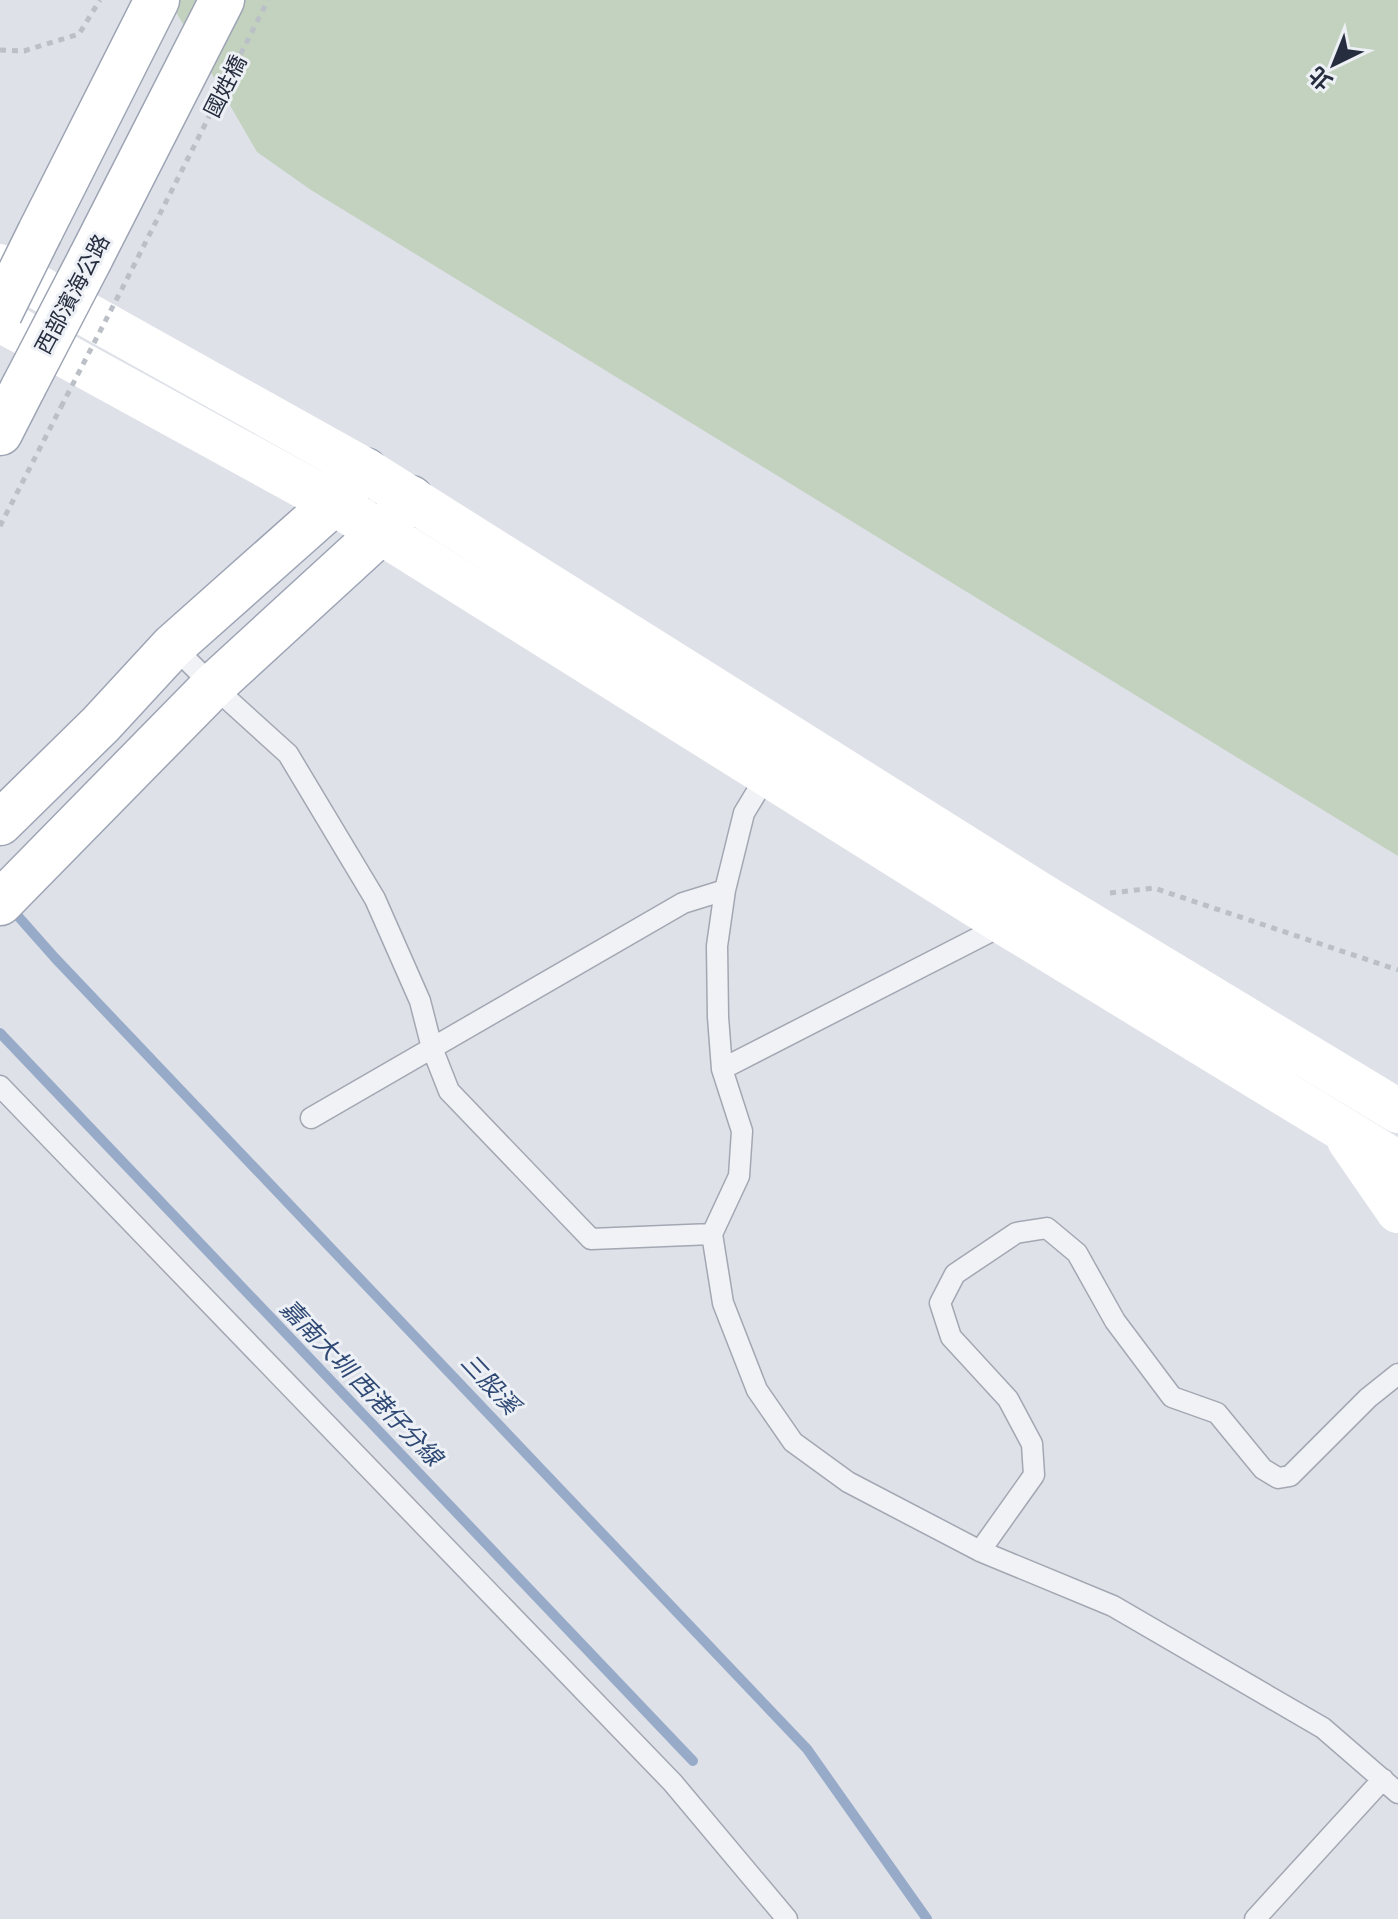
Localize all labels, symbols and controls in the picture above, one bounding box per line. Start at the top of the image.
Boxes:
north arrow [1294,24,1374,104]
street label: 國姓橋 [199,51,253,122]
text: 北 [1304,60,1339,95]
street label: 西部濱海公路 [30,230,116,359]
water label: 嘉南大圳 西港仔分線 [274,1294,449,1475]
water label: 三股溪 [454,1348,527,1423]

